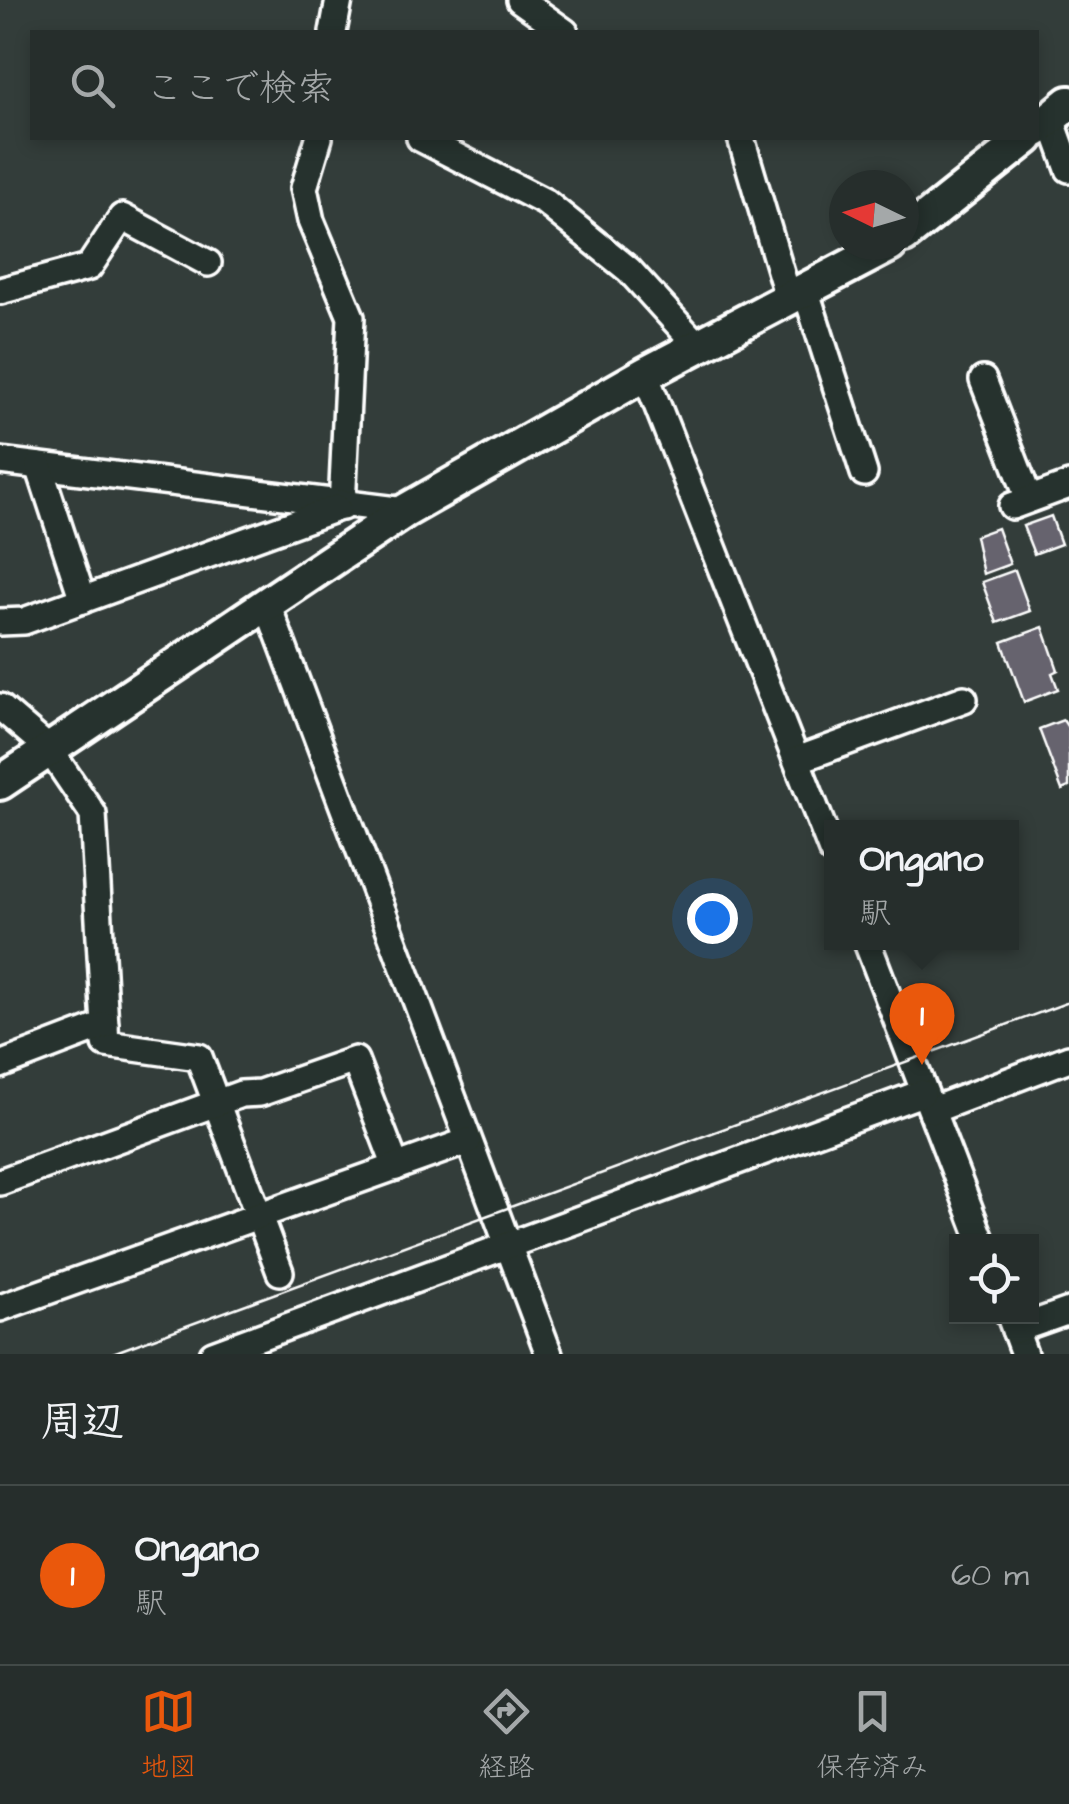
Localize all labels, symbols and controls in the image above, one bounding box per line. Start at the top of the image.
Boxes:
search box [30,30,1039,140]
icon: search [65,58,120,113]
text: ここで検索 [145,63,335,115]
north arrow [829,170,919,260]
popup [824,820,1019,950]
text: Ongano [860,834,983,886]
text: 駅 [860,891,892,936]
your location [687,893,738,944]
pin: 1 [890,982,954,1065]
map controls [949,1234,1039,1324]
button: locate [949,1234,1039,1324]
text: 周辺 [40,1394,124,1452]
text: Ongano [135,1524,259,1576]
text: 1 [70,1553,75,1598]
text: 60 m [951,1553,1029,1598]
text: 駅 [135,1581,167,1626]
tab: 地図 [141,1684,197,1787]
tab: 経路 [478,1684,534,1787]
tab: 保存済み [816,1684,928,1787]

